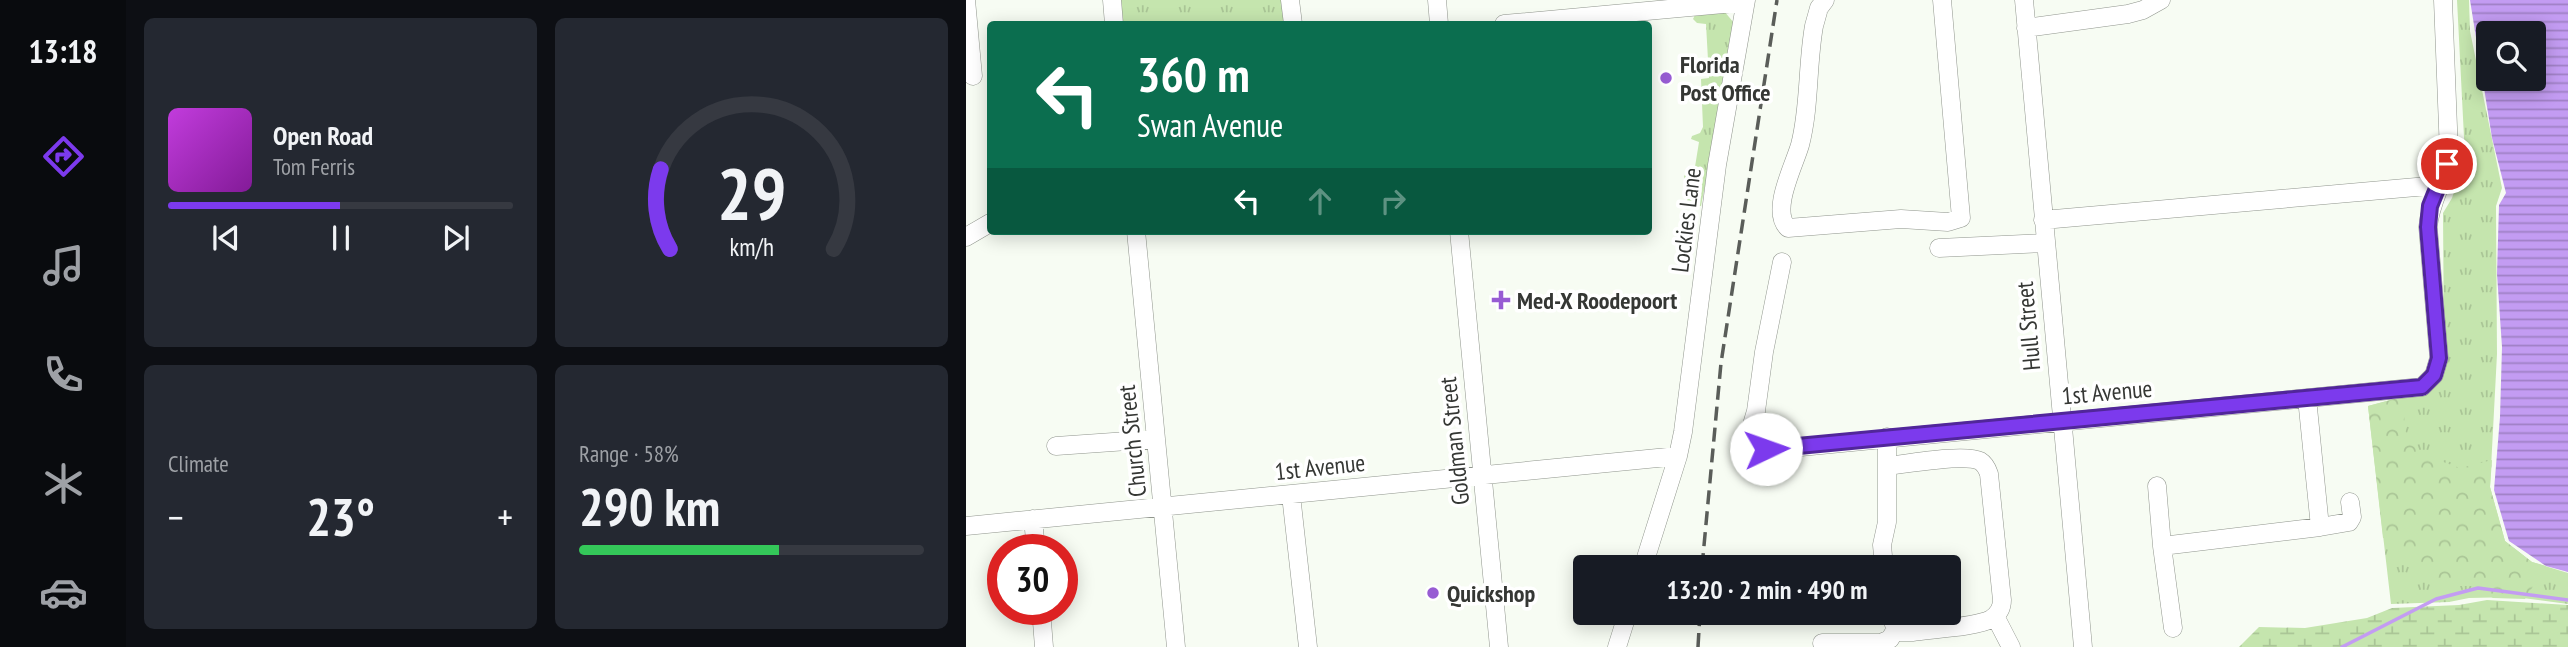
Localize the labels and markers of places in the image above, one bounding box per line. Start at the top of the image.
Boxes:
place label: Florida Post Office [1680,49,1771,108]
marker: Florida Post Office [1658,70,1674,86]
pin [2417,134,2477,194]
place label: Med-X Roodepoort [1517,285,1677,316]
marker: Med-X Roodepoort [1491,290,1511,310]
place label: Quickshop [1447,578,1536,609]
marker: Quickshop [1425,585,1441,601]

